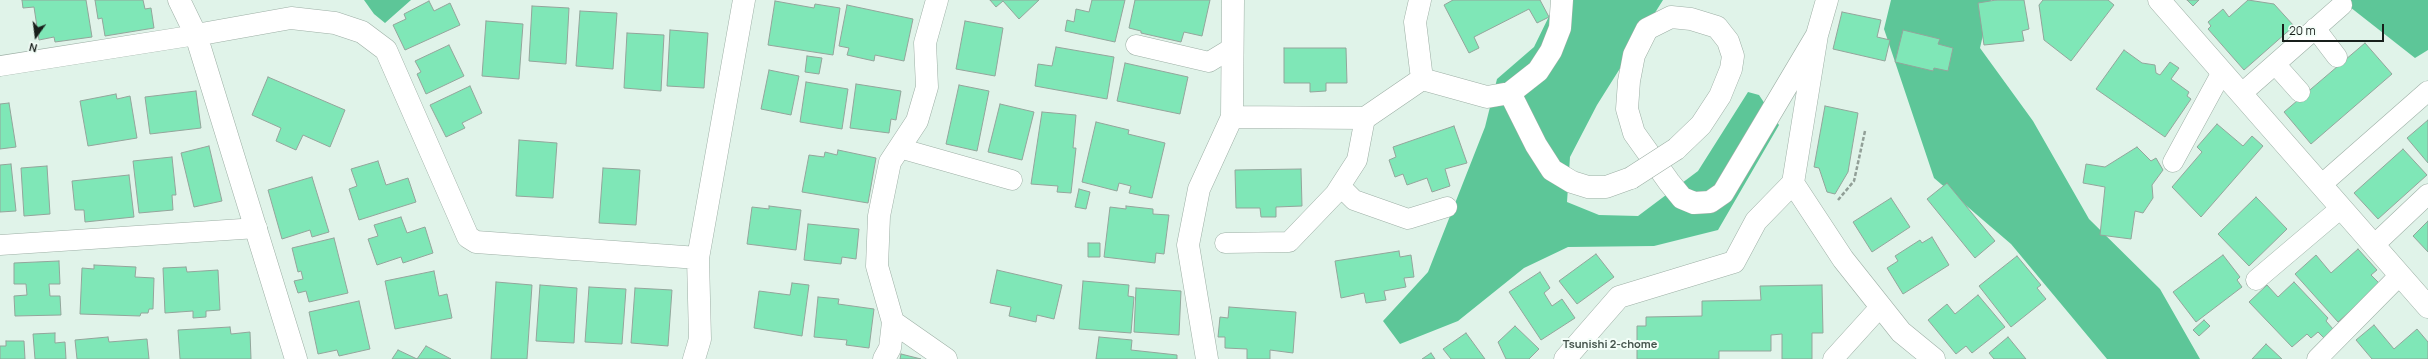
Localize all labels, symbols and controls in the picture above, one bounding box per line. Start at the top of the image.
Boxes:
north arrow [16,16,56,56]
scale bar [2284,16,2386,42]
text: 20 m [2289,22,2316,39]
text: N [27,40,39,56]
district label: Tsunishi 2-chome [1563,338,1657,352]

